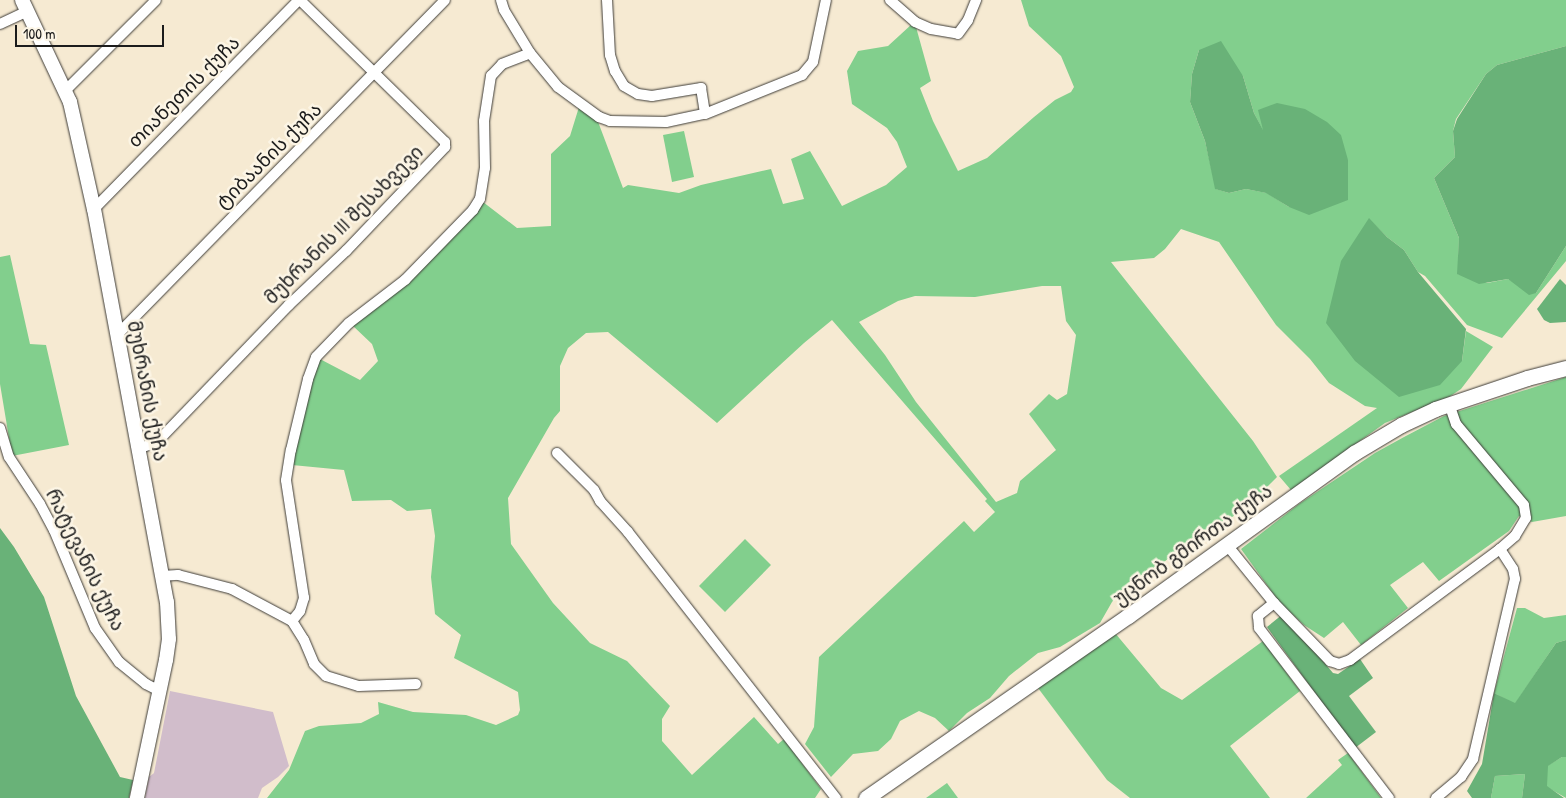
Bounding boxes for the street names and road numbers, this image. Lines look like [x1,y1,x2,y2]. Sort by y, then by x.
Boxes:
street label: თიანეთის ქუჩა [123,31,245,153]
street label: ტიბაანის ქუჩა [211,98,327,214]
street label: მუხრანის III შესახვევი [260,141,428,309]
street label: მუხრანის ქუჩა [122,319,172,463]
street label: უცნობ გმირთა ქუჩა [1109,480,1277,610]
street label: რატევანის ქუჩა [41,485,129,635]

